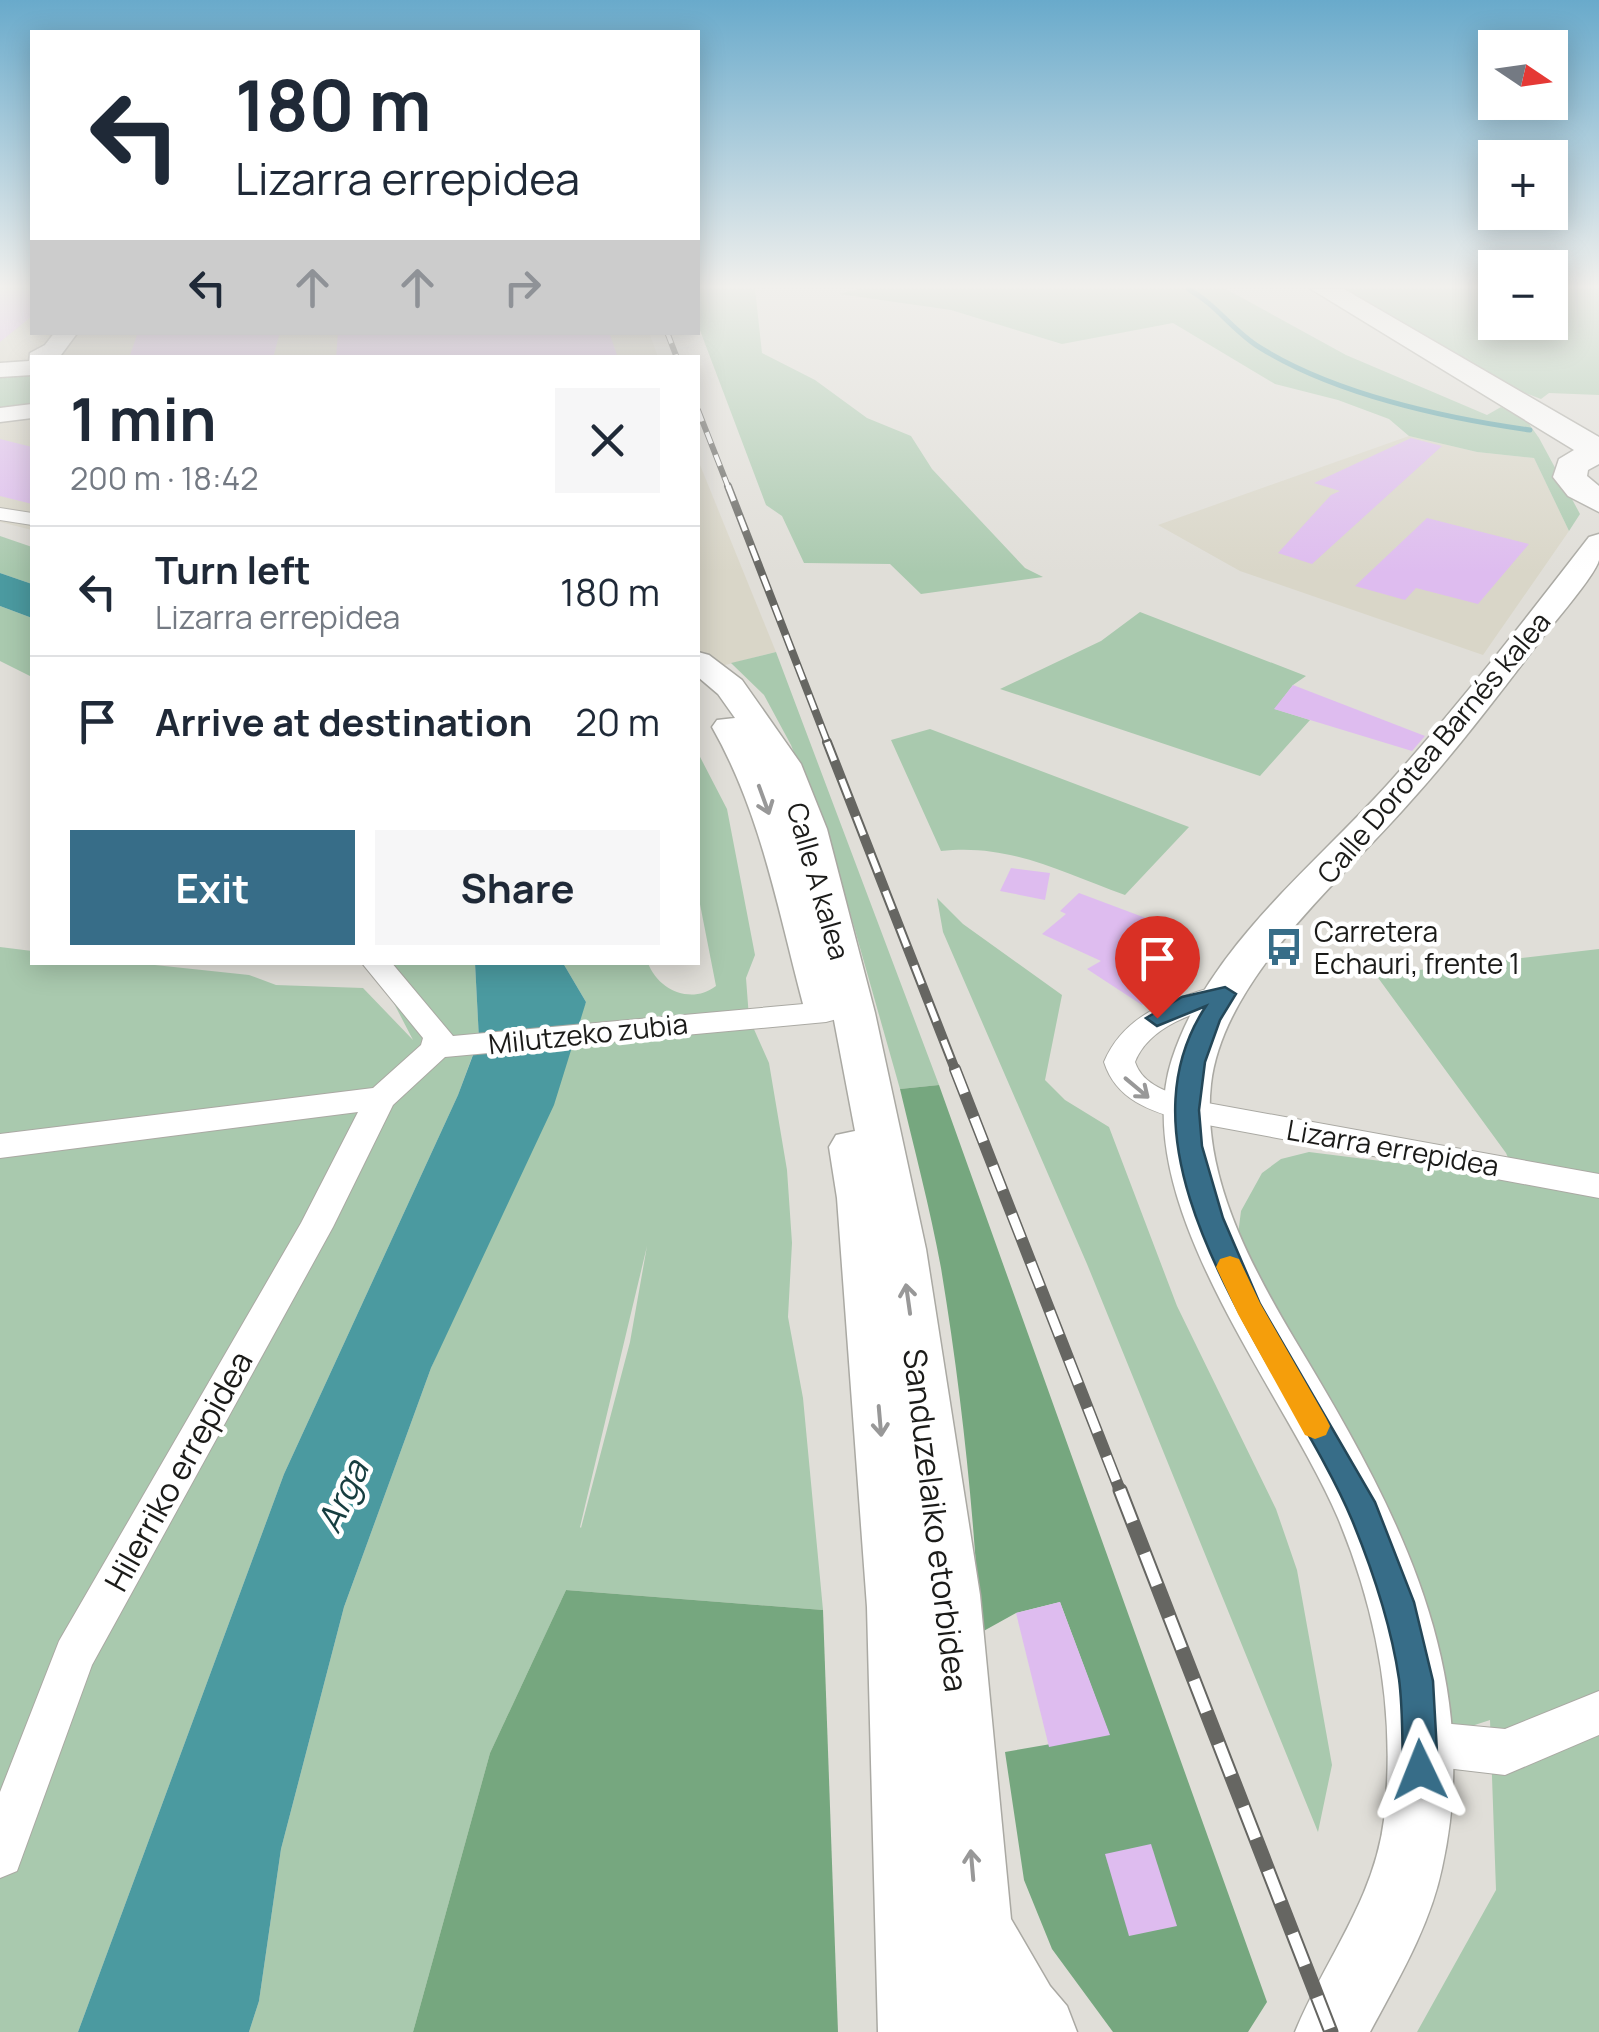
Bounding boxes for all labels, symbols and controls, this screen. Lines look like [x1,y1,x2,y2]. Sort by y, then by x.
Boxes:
north arrow [1478,30,1568,120]
map controls [1478,30,1568,340]
text: 180 m [235,56,432,152]
icon: left [70,70,200,200]
button: + [1478,140,1568,230]
text: Lizarra errepidea [235,147,580,209]
button: − [1478,250,1568,340]
icon: left [180,260,235,315]
icon: ahead [285,260,340,315]
icon: ahead [390,260,445,315]
icon: right [495,260,550,315]
text: 1 min [70,377,217,459]
button: close [555,388,660,493]
text: 200 m · 18:42 [70,456,259,500]
text: Turn left [155,543,311,595]
icon: left [70,564,125,619]
text: 180 m [560,565,660,617]
text: Lizarra errepidea [155,595,400,639]
street label: Calle Dorotea Barnés kalea [1308,603,1558,891]
icon: arrive [70,694,125,749]
text: Arrive at destination [155,695,532,747]
text: 20 m [575,695,660,747]
one-way arrow [756,784,774,815]
street label: Calle A kalea [778,798,860,964]
button: Exit [70,830,355,945]
button: Share [375,830,660,945]
place label: Carretera Echauri, frente 1 [1314,912,1520,982]
pin [1115,916,1200,1019]
bus stop icon: Carretera Echauri, frente 1 [1263,926,1305,968]
icon: arrive [1130,931,1185,986]
street label: Milutzeko zubia [486,1004,690,1062]
one-way arrow [1124,1076,1149,1099]
street label: Lizarra errepidea [1284,1110,1502,1184]
one-way arrow [899,1283,917,1316]
street label: Hilerriko errepidea [94,1343,262,1599]
street label: Sanduzelaiko etorbidea [893,1346,979,1694]
one-way arrow [871,1404,890,1436]
water label: Arga [305,1451,380,1540]
position arrow [1368,1718,1472,1822]
one-way arrow [963,1849,982,1882]

